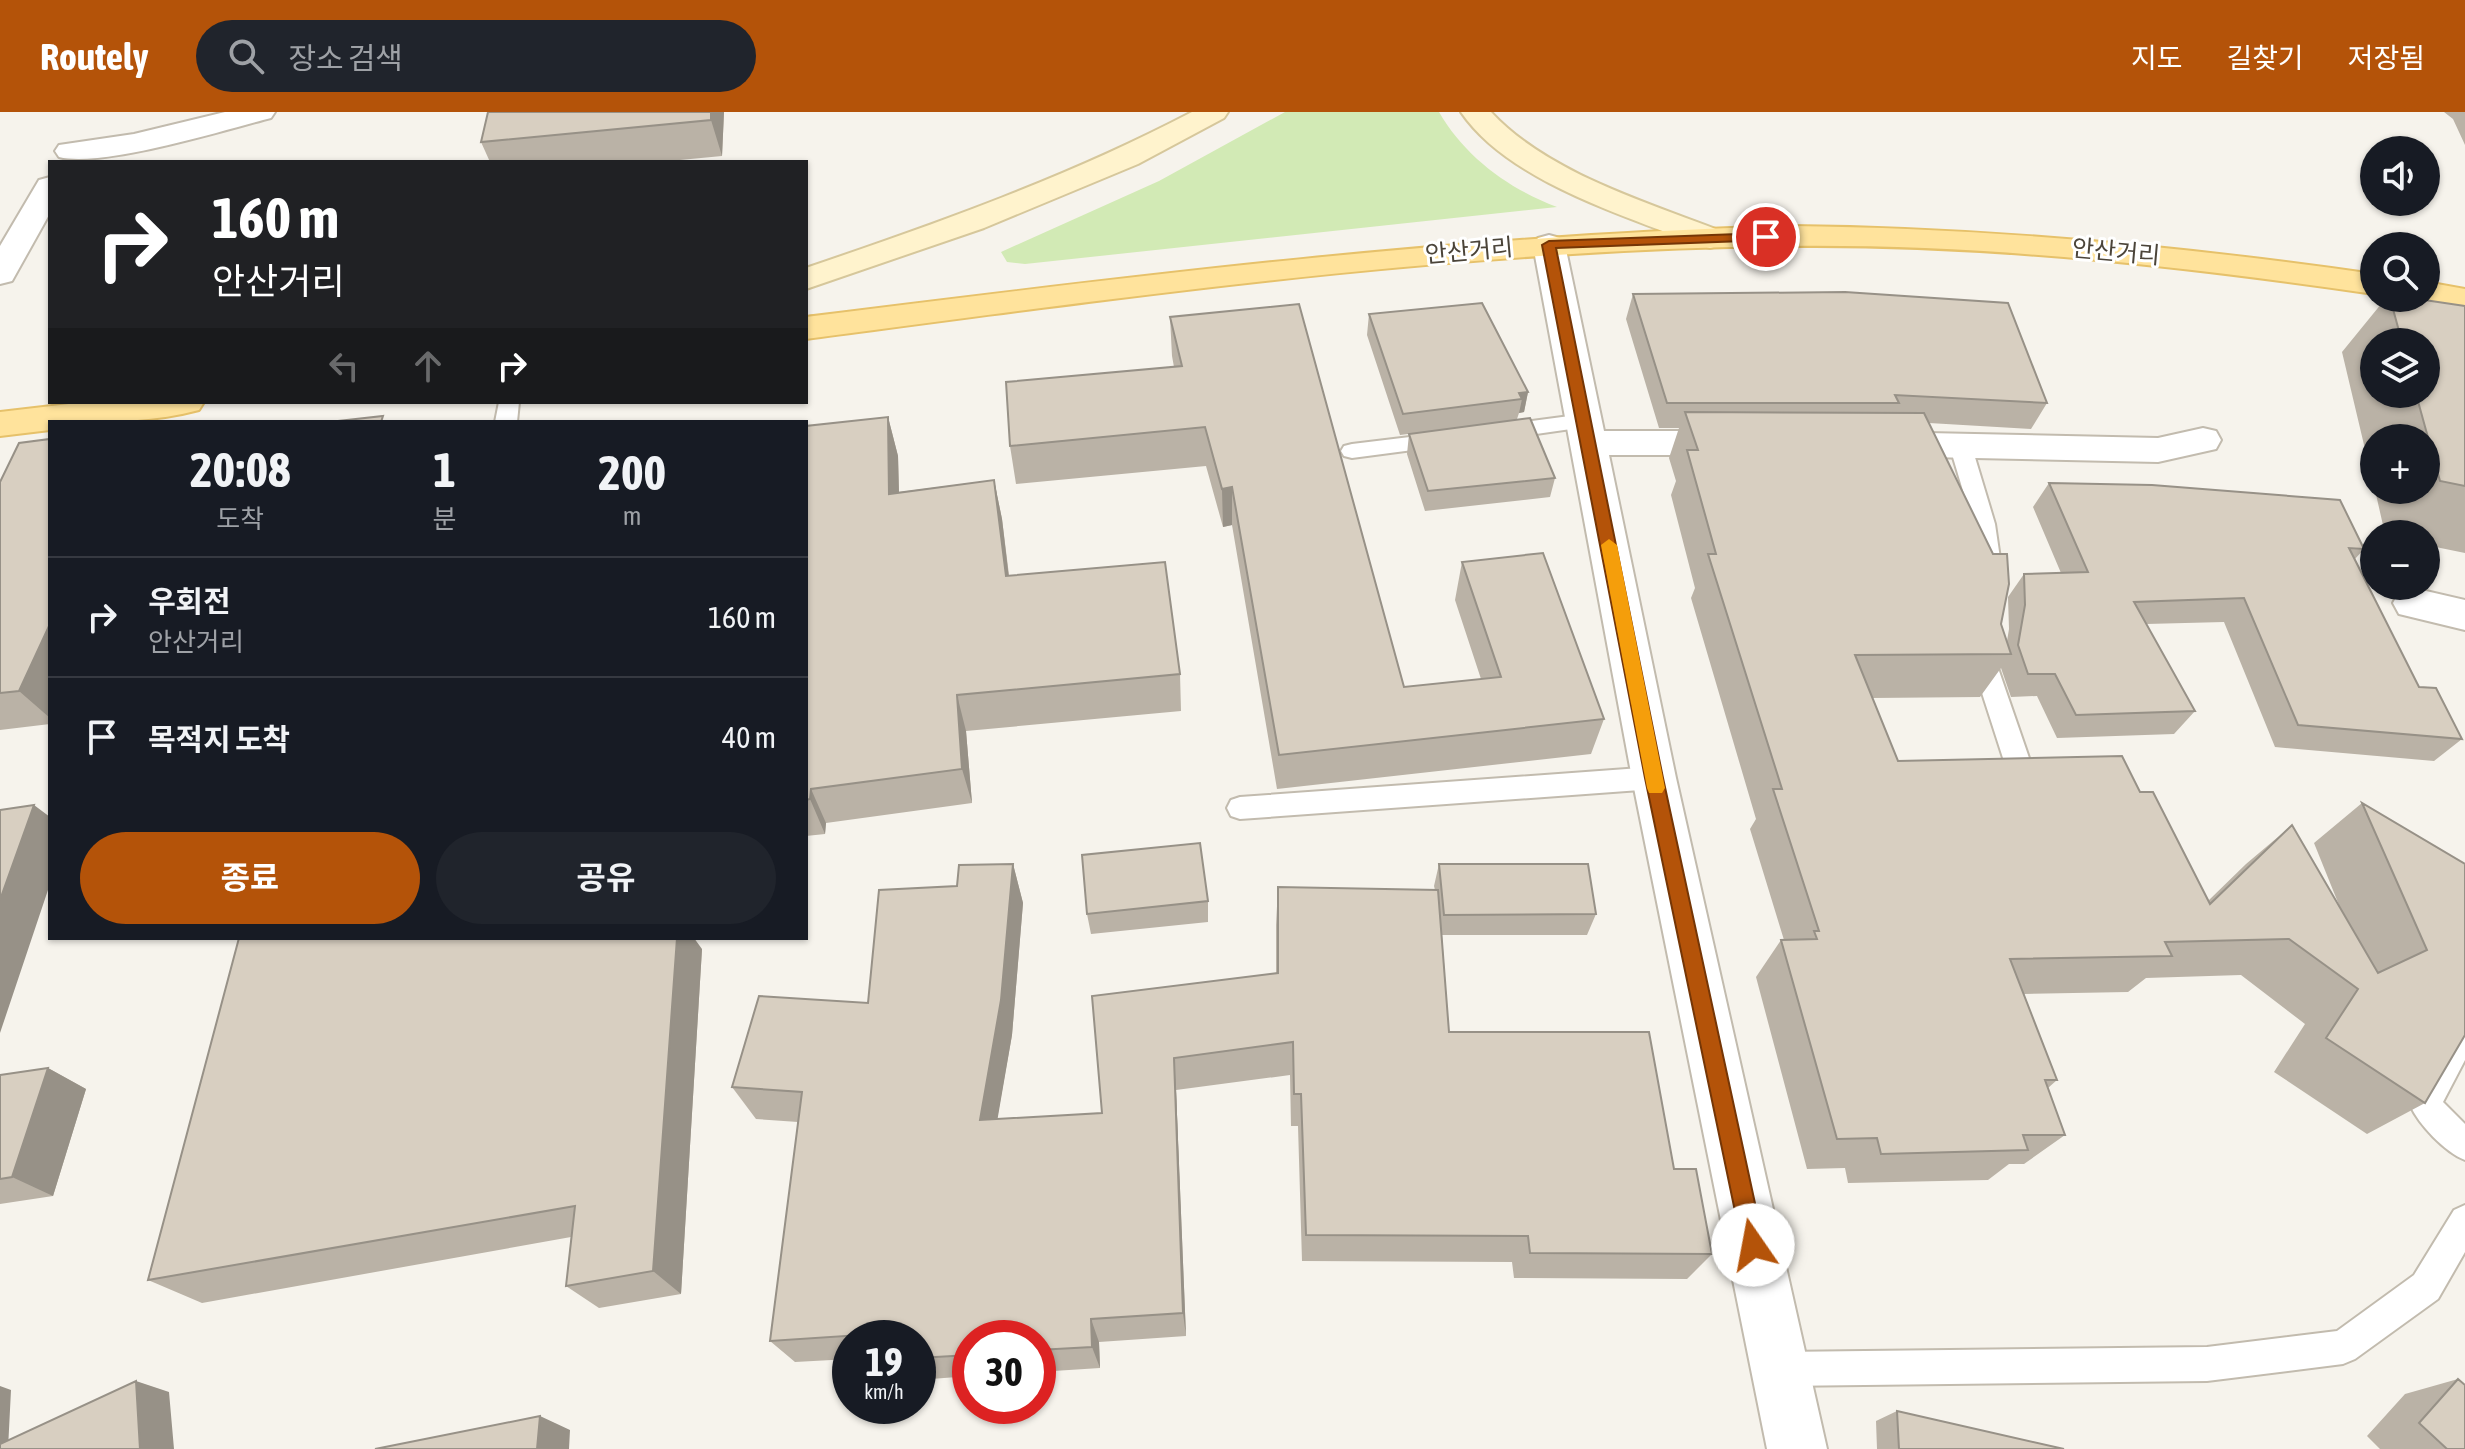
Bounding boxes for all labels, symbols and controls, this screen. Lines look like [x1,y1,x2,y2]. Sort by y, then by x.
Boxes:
search box [196,20,756,92]
icon: search [224,34,268,78]
text: Routely [40,35,148,78]
text: 장소 검색 [288,41,403,75]
text: 지도 [2131,42,2182,74]
text: 길찾기 [2226,42,2304,74]
text: 저장됨 [2348,42,2425,74]
map controls [2360,136,2440,600]
button: sound [2360,136,2440,216]
text: 160 m [212,186,339,250]
icon: right [80,192,184,296]
pin [1732,203,1800,271]
icon: arrive [1744,215,1788,259]
button: search [2360,232,2440,312]
street label: 안산거리 [1424,233,1514,268]
street label: 안산거리 [2071,234,2161,269]
text: 안산거리 [212,260,344,302]
button: layers [2360,328,2440,408]
icon: left [322,344,366,388]
icon: ahead [406,344,450,388]
icon: right [490,344,534,388]
button: + [2360,424,2440,504]
text: 20:08 [190,442,291,497]
text: 1 [433,442,456,497]
text: 200 [598,445,666,500]
text: m [623,501,642,531]
text: 도착 [216,504,264,534]
text: 분 [433,504,456,534]
button: − [2360,520,2440,600]
text: 우회전 [148,584,231,618]
icon: right [80,595,124,639]
text: 160 m [708,600,776,634]
text: 안산거리 [148,627,244,657]
icon: arrive [80,715,124,759]
text: 40 m [722,720,776,754]
text: 목적지 도착 [148,722,290,756]
button: 종료 [80,832,420,924]
button: 공유 [436,832,776,924]
position arrow [1711,1203,1795,1287]
speed limit sign: 30 [952,1320,1056,1424]
text: 19 [865,1339,903,1384]
text: km/h [864,1380,904,1403]

